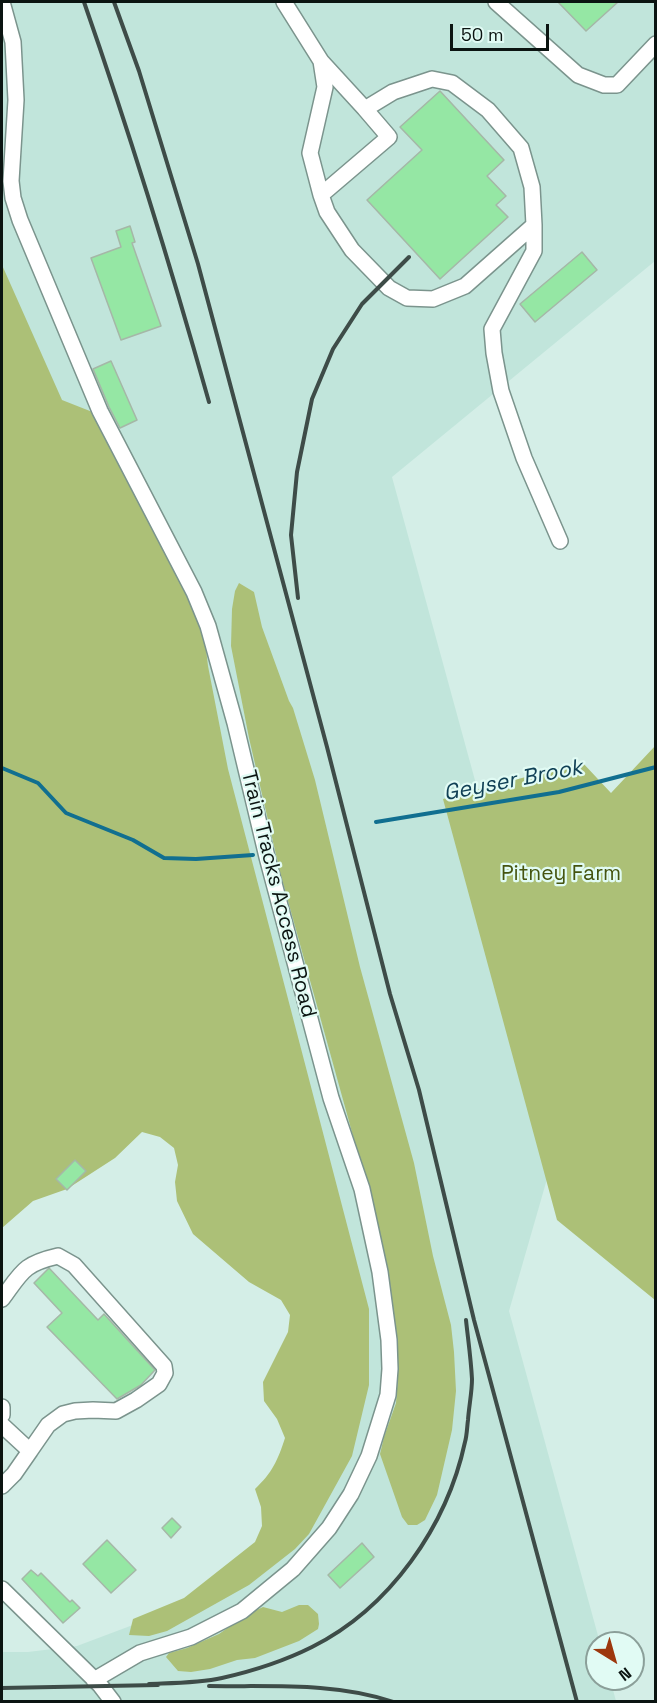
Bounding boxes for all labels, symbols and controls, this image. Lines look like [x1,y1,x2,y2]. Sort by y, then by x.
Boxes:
scale bar [453,12,552,50]
text: 50 m [461,23,503,46]
water label: Geyser Brook [441,755,585,807]
street label: Train Tracks Access Road [235,768,321,1020]
park label: Pitney Farm [501,861,621,887]
north arrow [585,1631,645,1691]
text: N [614,1663,636,1686]

